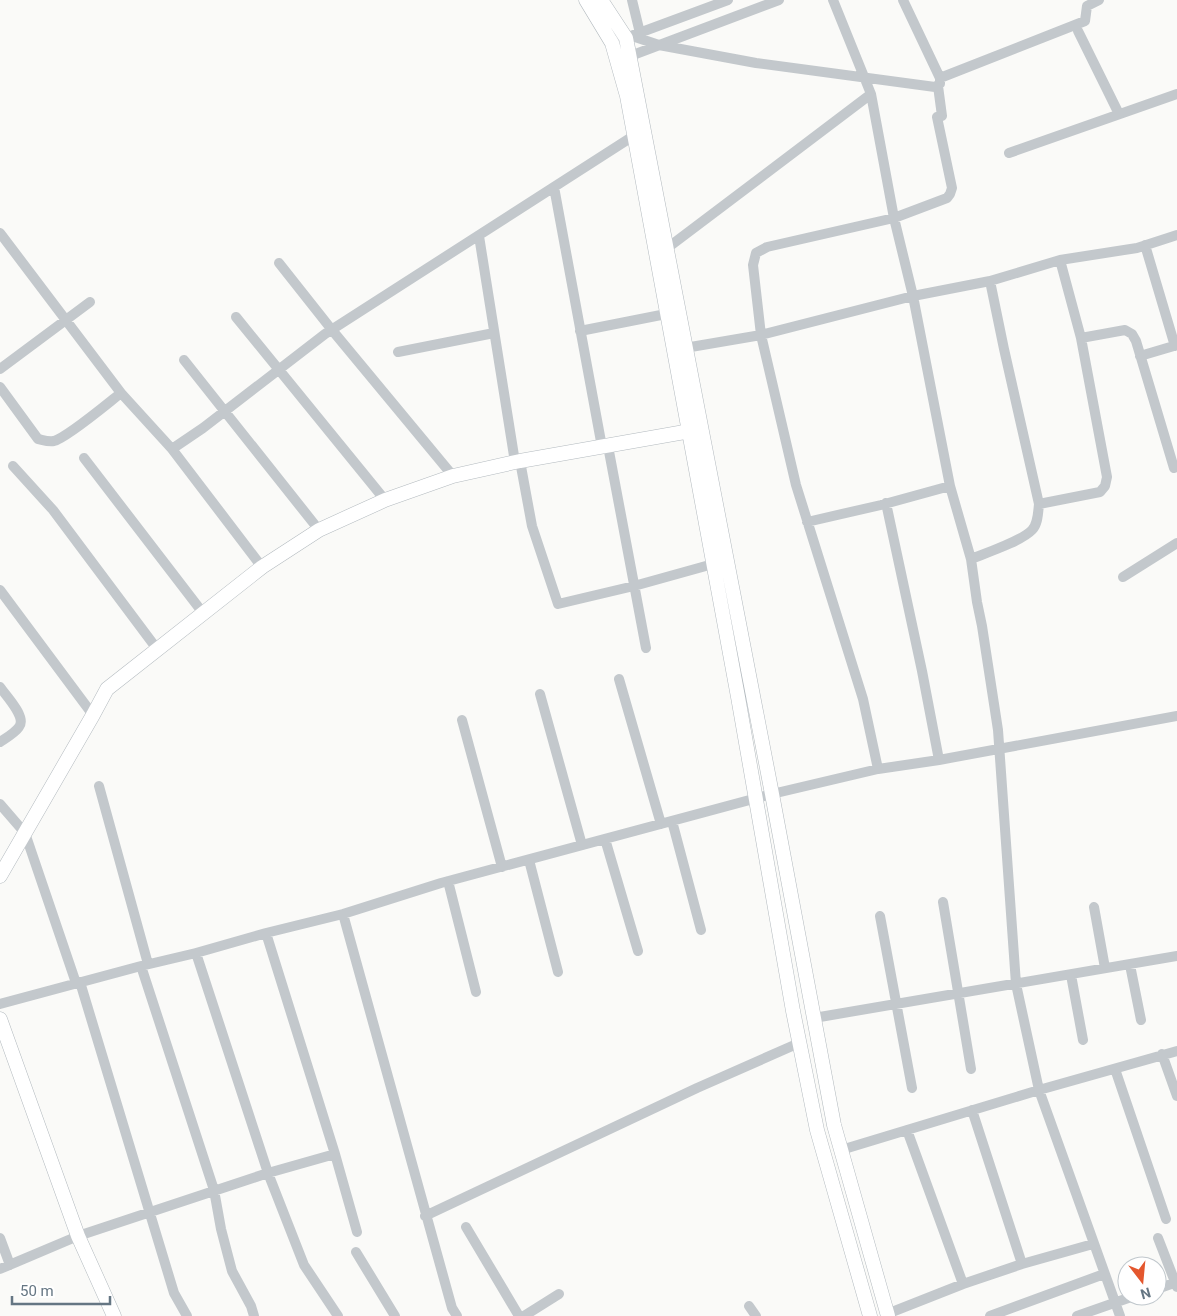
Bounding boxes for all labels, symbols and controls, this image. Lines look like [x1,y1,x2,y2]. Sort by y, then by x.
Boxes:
north arrow [1117,1256,1167,1306]
scale bar [12,1274,110,1306]
text: 50 m [20,1282,54,1300]
text: N [1139,1284,1153,1303]

